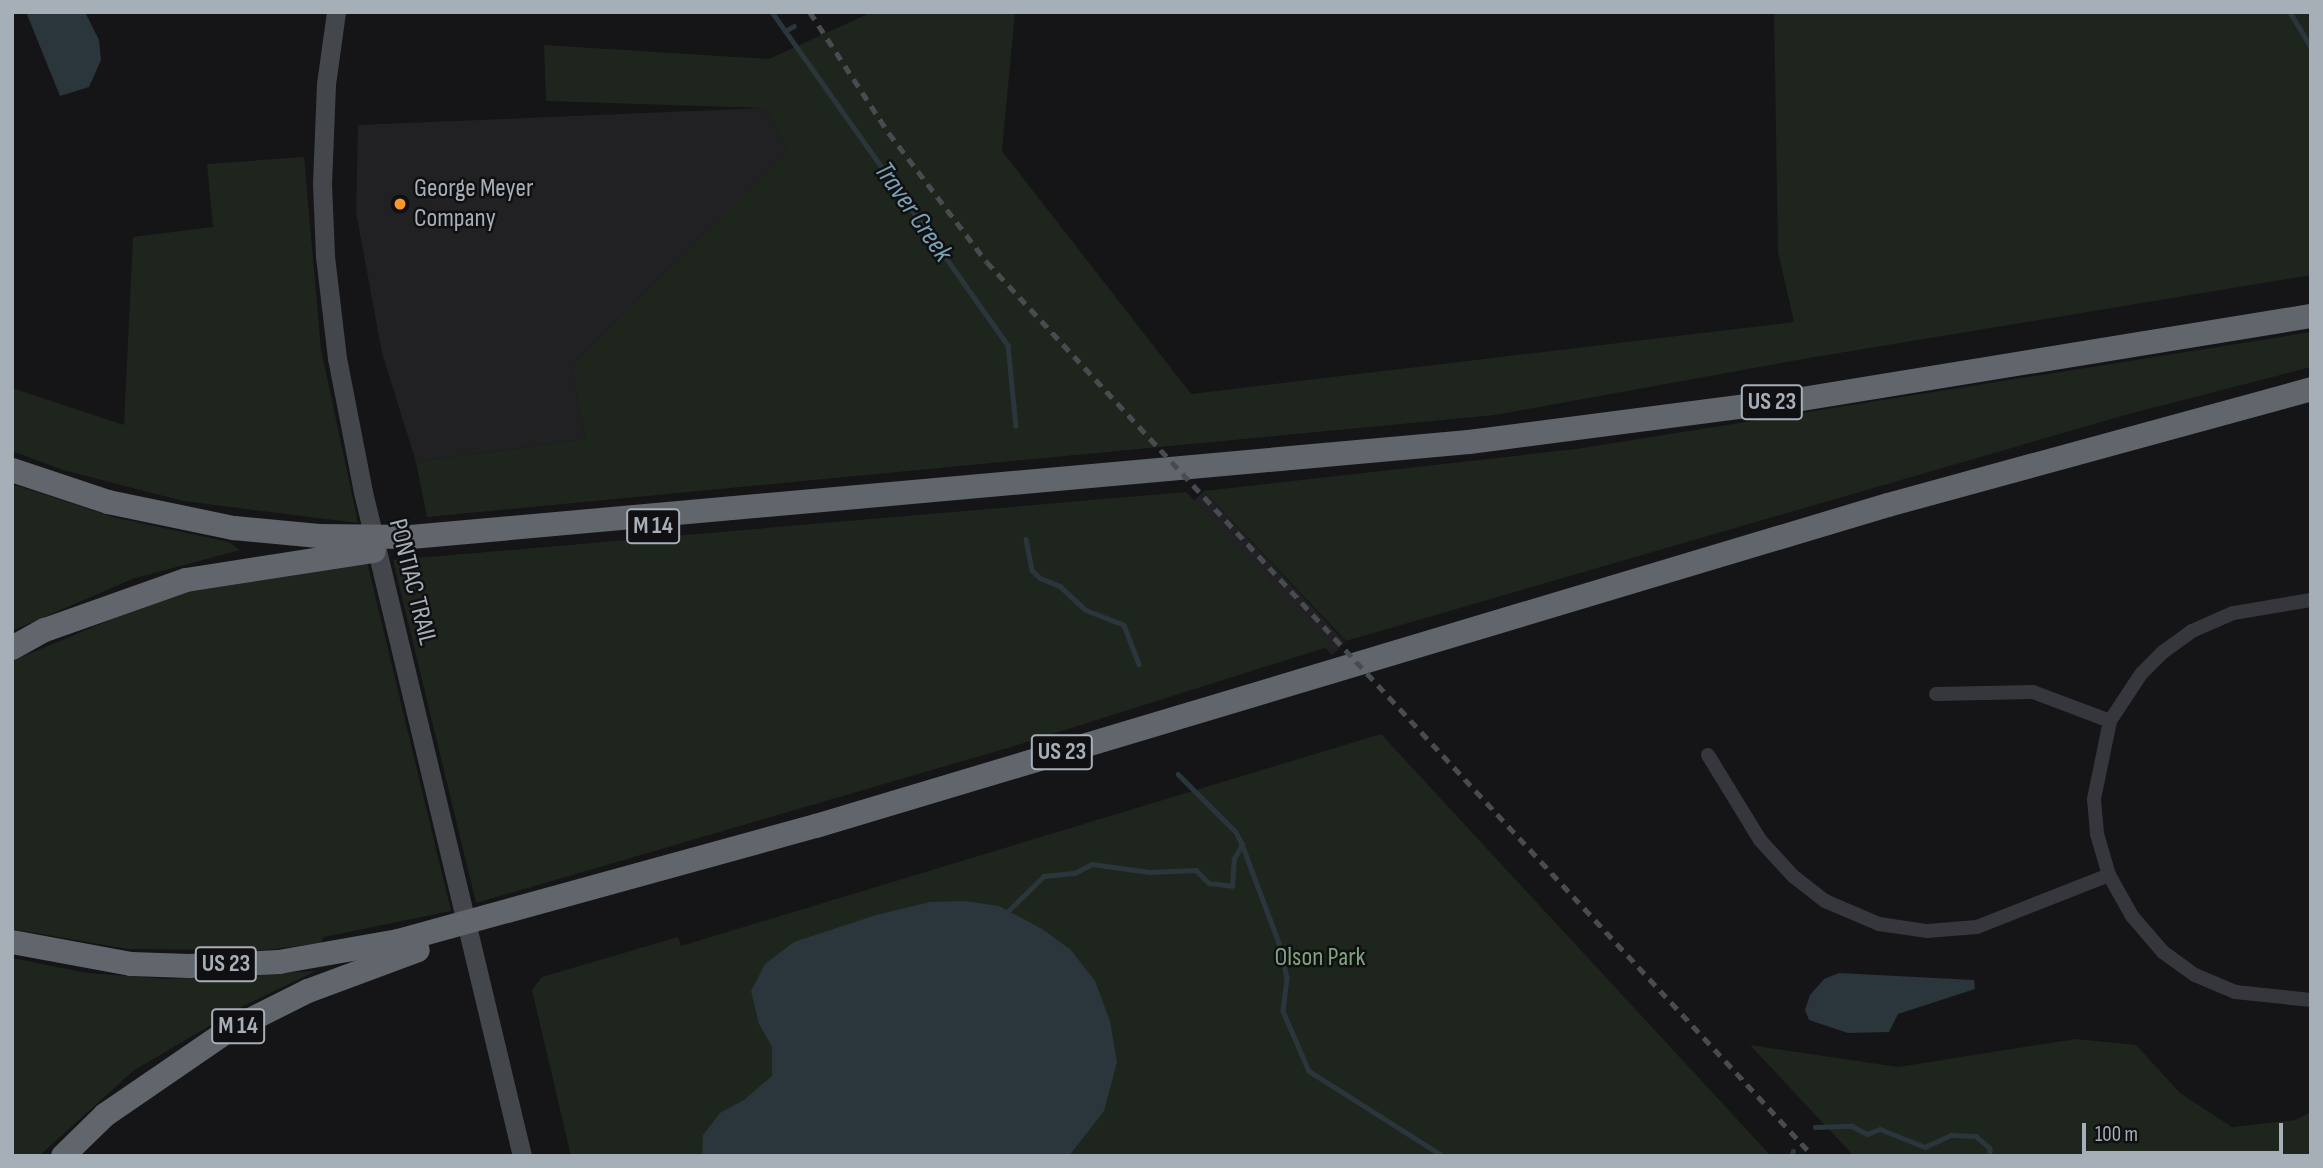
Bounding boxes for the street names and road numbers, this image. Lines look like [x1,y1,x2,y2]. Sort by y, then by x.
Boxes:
road number: US 23 [1740,382,1803,422]
road number: M 14 [625,505,681,546]
street label: PONTIAC TRAIL [381,516,443,648]
road number: US 23 [1030,732,1094,772]
road number: US 23 [194,944,258,984]
road number: M 14 [210,1006,266,1046]

